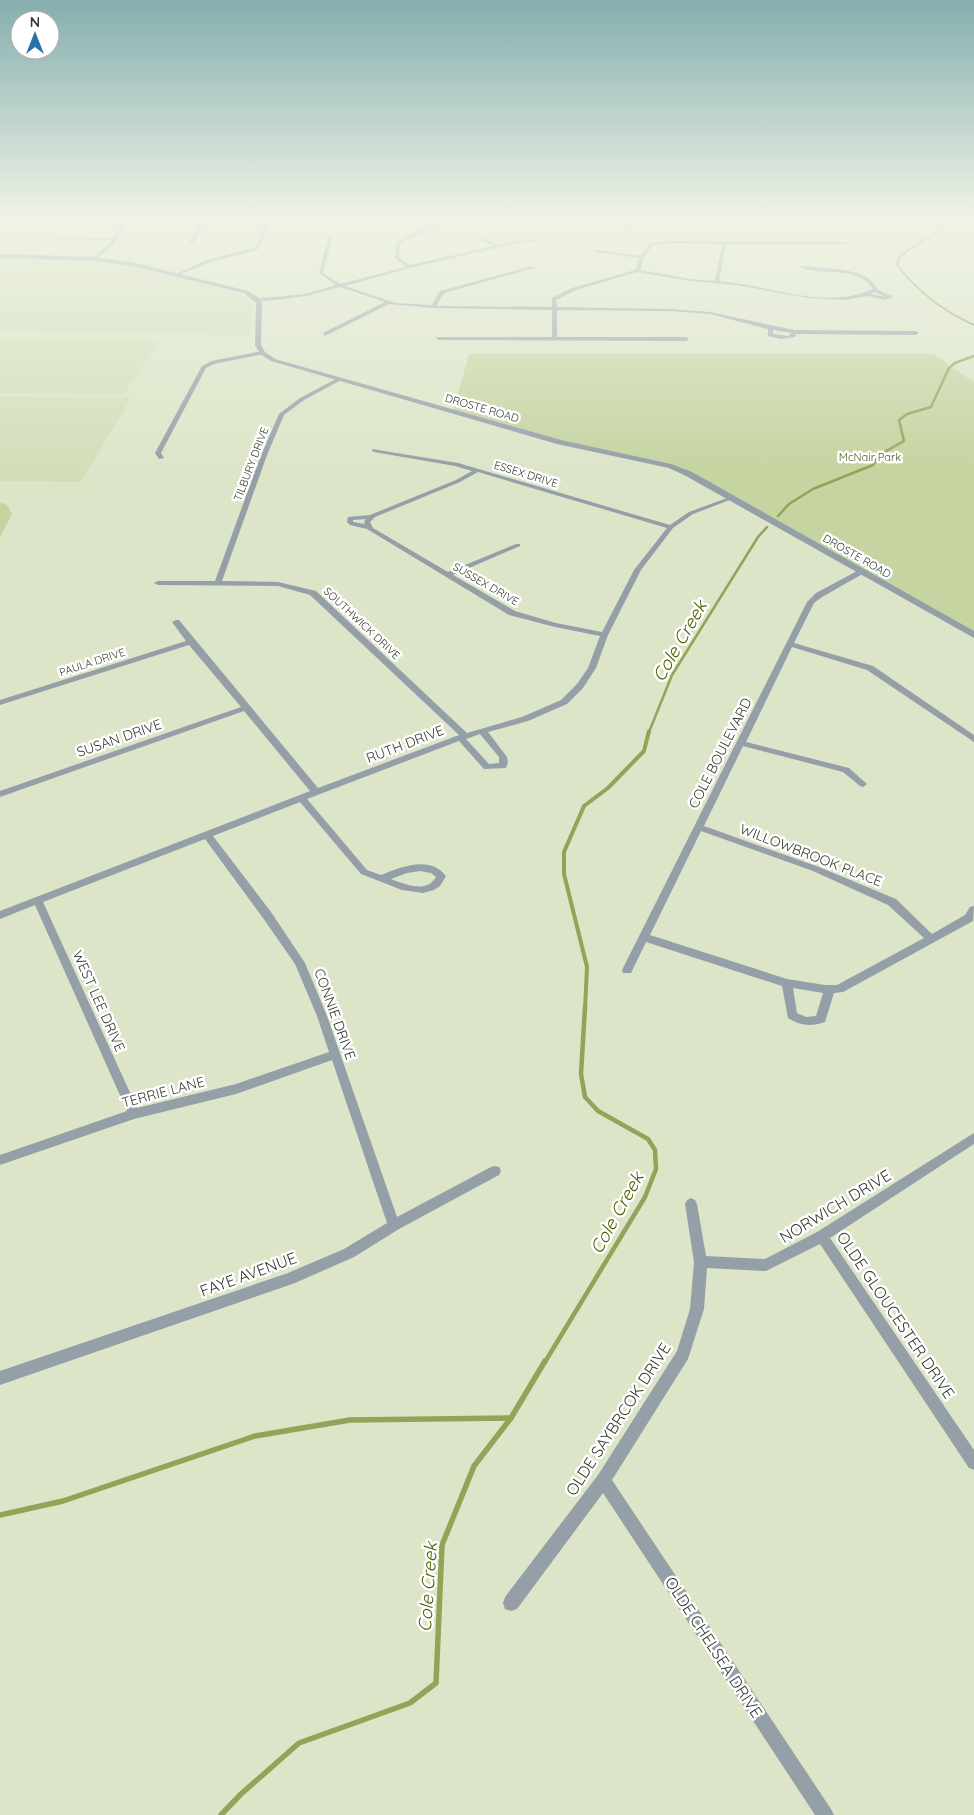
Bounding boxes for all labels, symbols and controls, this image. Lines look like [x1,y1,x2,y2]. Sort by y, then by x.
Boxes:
north arrow [10,10,60,60]
text: N [30,13,40,31]
street label: DROSTE ROAD [443,391,521,425]
street label: TILBURY DRIVE [230,425,272,503]
park label: McNair Park [839,450,901,464]
street label: ESSEX DRIVE [492,458,560,490]
street label: DROSTE ROAD [820,531,894,581]
street label: SUSSEX DRIVE [451,559,521,609]
street label: SOUTHWICK DRIVE [321,584,403,662]
water label: Cole Creek [647,595,713,685]
street label: PAULA DRIVE [57,645,127,679]
street label: COLE BOULEVARD [684,695,756,811]
street label: SUSAN DRIVE [74,715,164,761]
street label: RUTH DRIVE [364,721,446,767]
street label: WILLOWBROOK PLACE [737,820,885,890]
street label: WEST LEE DRIVE [69,948,129,1054]
street label: CONNIE DRIVE [310,966,360,1062]
street label: TERRIE LANE [120,1072,206,1112]
street label: NORWICH DRIVE [776,1165,894,1247]
water label: Cole Creek [585,1167,649,1258]
street label: OLDE GLOUCESTER DRIVE [833,1228,959,1402]
street label: FAYE AVENUE [197,1247,299,1301]
street label: OLDE SAYBRCOK DRIVE [561,1339,675,1499]
water label: Cole Creek [413,1540,442,1633]
street label: OLDE CHELSEA DRIVE [661,1573,767,1721]

